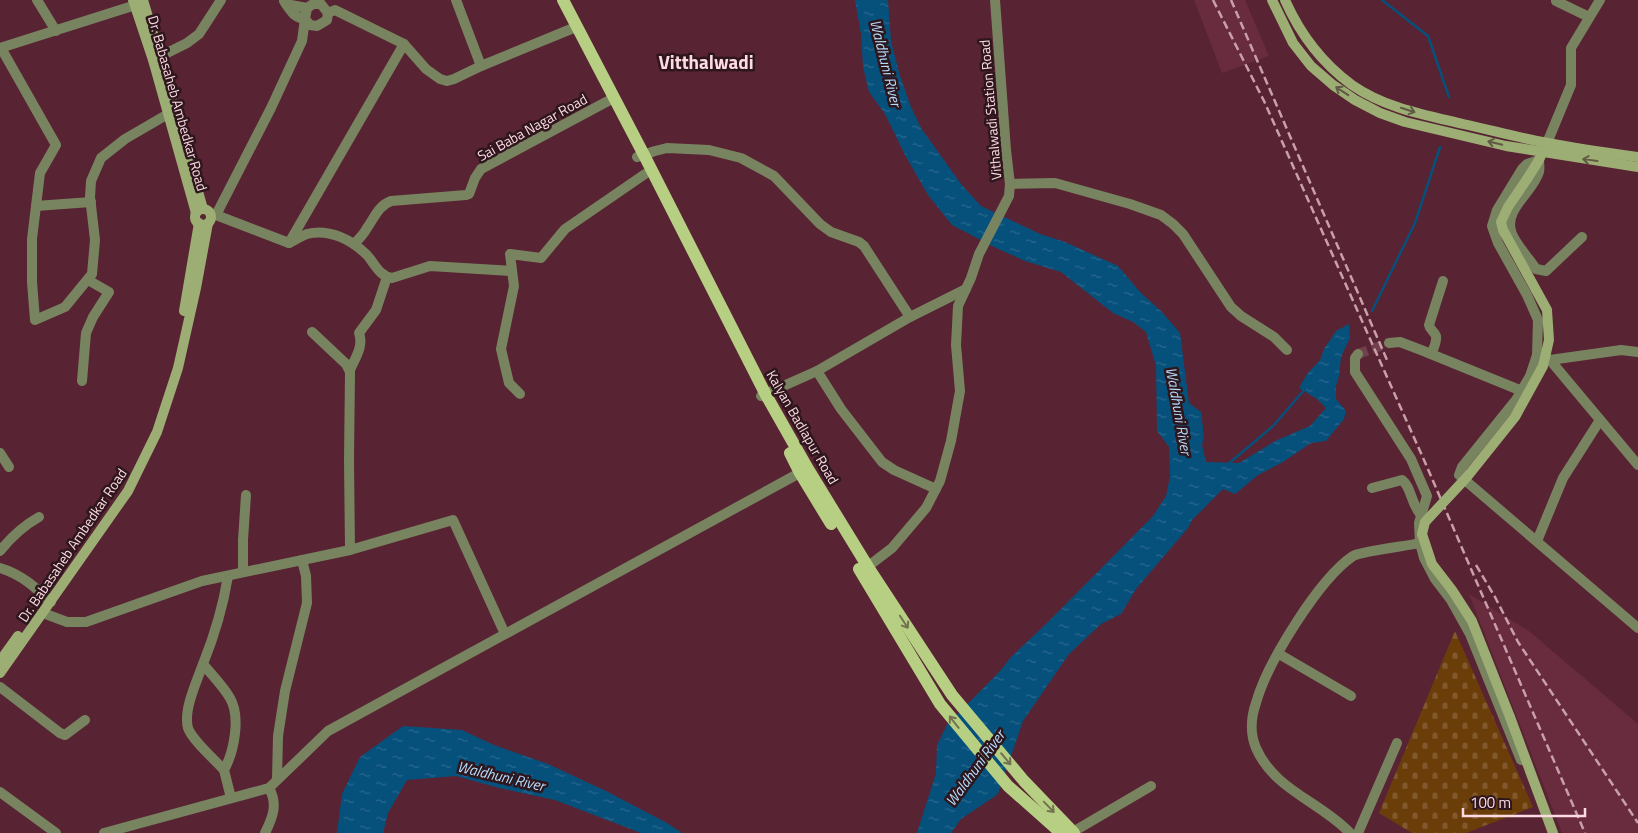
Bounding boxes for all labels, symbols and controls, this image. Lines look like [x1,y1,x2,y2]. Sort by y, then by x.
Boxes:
street label: Dr. Babasaheb Ambedkar Road [143,13,213,193]
water label: Waldhuni River [864,17,908,111]
street label: Vithalwadi Station Road [973,39,1007,181]
district label: Vitthalwadi [658,47,754,76]
one-way arrow [1335,86,1349,96]
street label: Sai Baba Nagar Road [473,88,591,166]
one-way arrow [1399,106,1415,116]
one-way arrow [1487,138,1503,147]
one-way arrow [1583,154,1599,164]
water label: Waldhuni River [1160,365,1198,459]
street label: Kalyan Badlapur Road [762,366,844,488]
street label: Dr. Babasaheb Ambedkar Road [13,464,131,626]
one-way arrow [899,615,909,629]
one-way arrow [949,716,960,729]
water label: Waldhuni River [940,723,1012,811]
one-way arrow [1000,752,1011,765]
water label: Waldhuni River [455,755,549,798]
scale bar [1463,786,1586,818]
text: 100 m [1470,791,1511,814]
one-way arrow [1043,801,1055,813]

